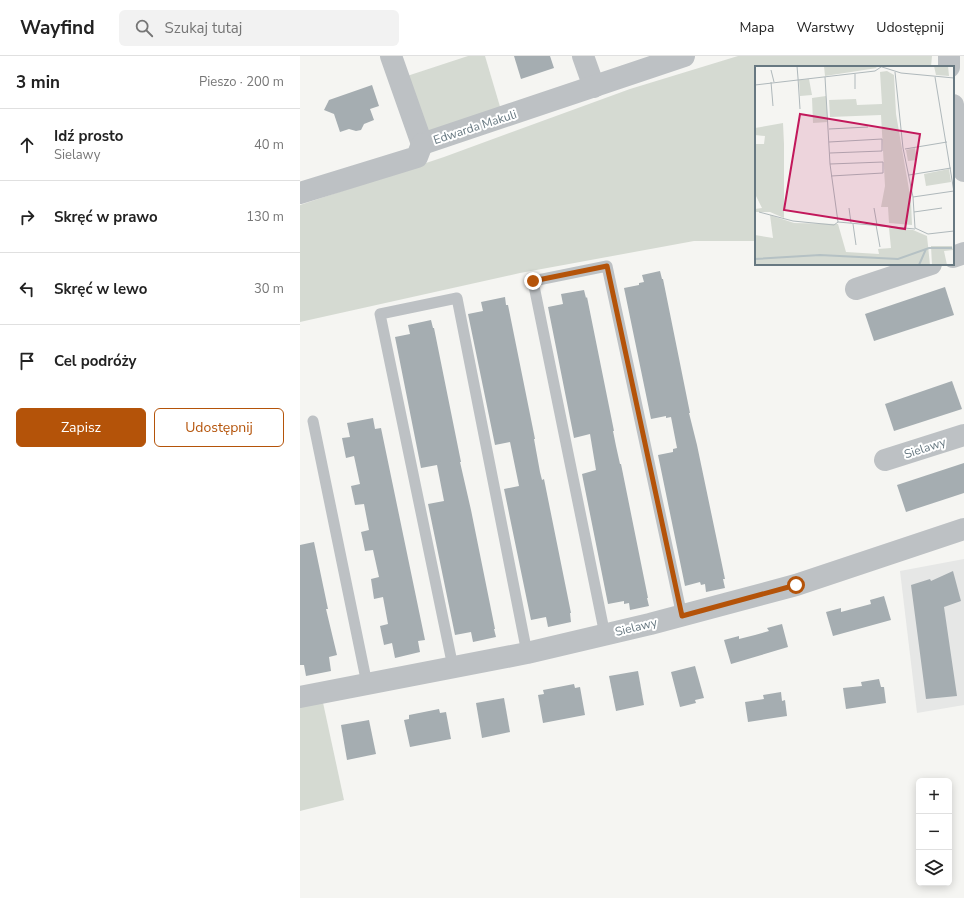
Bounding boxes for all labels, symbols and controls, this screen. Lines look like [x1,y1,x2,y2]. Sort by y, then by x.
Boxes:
search box [119,10,399,46]
text: Wayfind [20,15,95,41]
icon: search [133,17,155,39]
text: Szukaj tutaj [165,18,242,38]
text: Mapa [739,18,774,37]
text: Warstwy [796,18,854,37]
text: Udostępnij [876,18,944,37]
inset map [755,66,954,265]
text: 3 min [16,71,60,94]
text: Pieszo · 200 m [199,73,284,91]
street label: Edwarda Makuli [431,106,519,148]
text: Idź prosto [54,126,123,146]
icon: ahead [16,134,38,156]
text: 40 m [254,136,284,154]
text: Sielawy [54,146,100,164]
icon: right [16,206,38,228]
text: Skręć w prawo [54,207,158,227]
text: 130 m [246,208,284,226]
route end [524,272,542,290]
icon: left [16,278,38,300]
text: Skręć w lewo [54,279,147,299]
text: 30 m [254,280,284,298]
icon: arrive [16,350,38,372]
text: Cel podróży [54,351,136,371]
button: Zapisz [16,408,146,447]
button: Udostępnij [154,408,284,447]
street label: Sielawy [902,434,949,462]
route start [787,576,805,594]
street label: Sielawy [613,614,660,640]
map controls [916,778,952,886]
button: + [916,778,952,814]
button: − [916,814,952,850]
button: layers [916,850,952,886]

